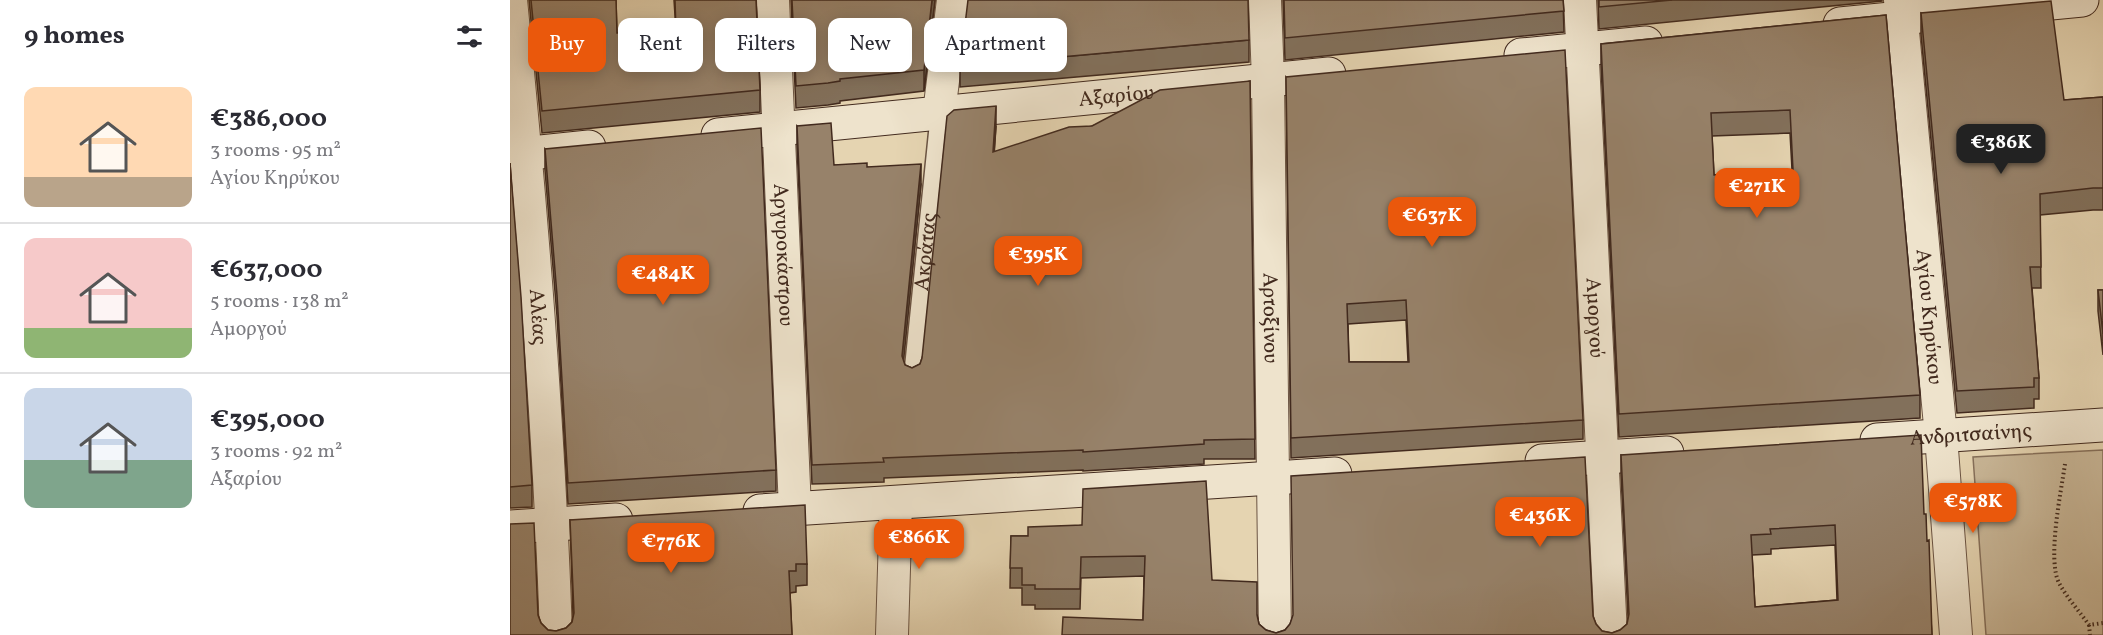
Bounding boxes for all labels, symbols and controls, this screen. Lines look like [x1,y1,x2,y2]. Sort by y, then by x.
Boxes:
text: 9 homes [24,18,125,54]
chip: Buy [528,18,606,72]
chip: Rent [618,18,703,72]
chip: Filters [715,18,816,72]
chip: New [828,18,912,72]
chip: Apartment [924,18,1067,72]
icon: filters [453,20,486,53]
street label: Αξαρίου [1077,79,1155,115]
text: €386,000 [210,101,327,137]
icon: home [72,111,144,183]
pin: €386K [1959,124,2043,175]
text: €386K [1970,129,2032,157]
text: 3 rooms · 95 m² [210,137,341,165]
text: Αγίου Κηρύκου [210,165,339,193]
pin: €271K [1715,168,1799,219]
text: €271K [1729,173,1785,201]
street label: Αργυροκάστρου [765,183,800,327]
pin: €637K [1390,197,1474,248]
text: €637K [1402,202,1462,230]
street label: Ακράτας [908,211,945,292]
pin: €395K [996,236,1080,287]
text: €395K [1008,241,1068,269]
street label: Αγίου Κηρύκου [1907,248,1949,386]
text: €637,000 [210,252,322,288]
pin: €484K [621,255,705,306]
text: €484K [631,260,695,288]
icon: home [72,262,144,334]
street label: Αρτοξίνου [1254,272,1285,363]
street label: Αμοργού [1578,277,1610,359]
text: 5 rooms · 138 m² [210,288,349,316]
street label: Αλέας [521,288,554,346]
text: Αμοργού [210,316,287,344]
text: €395,000 [210,402,325,438]
icon: home [72,412,144,484]
street label: Ανδριτσαίνης [1909,417,2033,454]
text: 3 rooms · 92 m² [210,438,342,466]
text: Αξαρίου [210,466,282,494]
pin: €578K [1931,483,2015,534]
text: €578K [1943,488,2003,516]
pin: €436K [1498,497,1582,548]
text: €436K [1509,502,1571,530]
pin: €866K [877,519,961,570]
pin: €776K [629,523,713,574]
text: €866K [888,524,950,552]
text: €776K [641,528,701,556]

